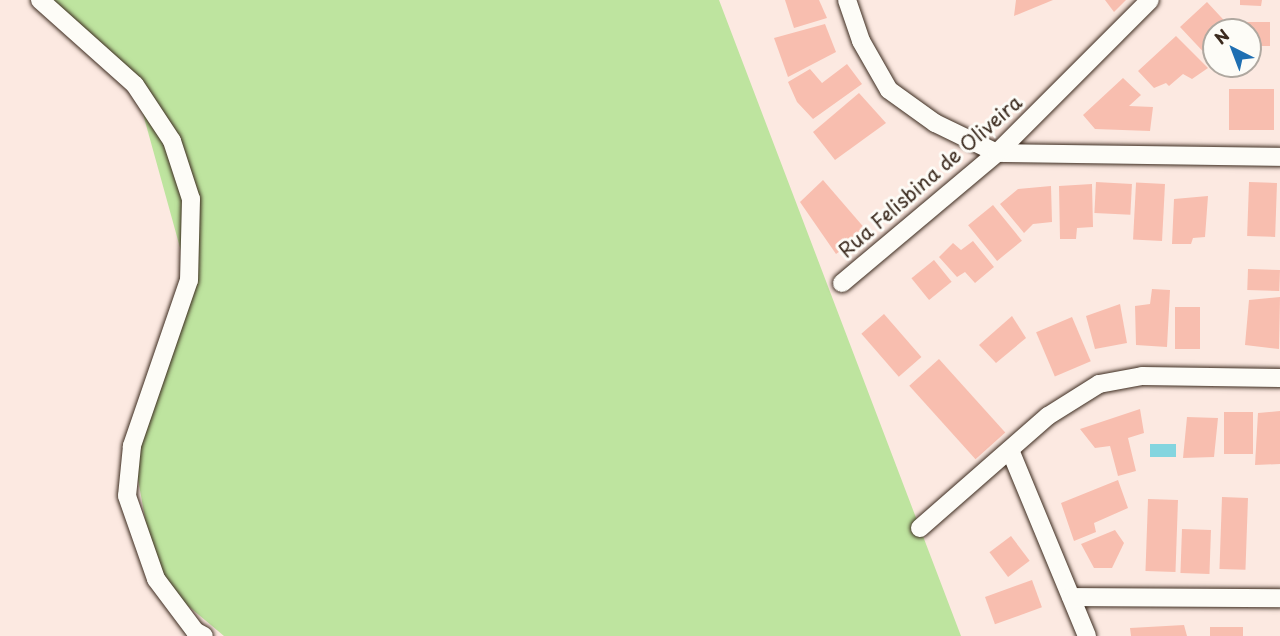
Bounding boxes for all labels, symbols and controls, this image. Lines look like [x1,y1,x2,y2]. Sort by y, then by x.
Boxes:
north arrow [1202,18,1262,78]
text: N [1209,23,1234,49]
street label: Rua Felisbina de Oliveira [832,89,1028,263]

